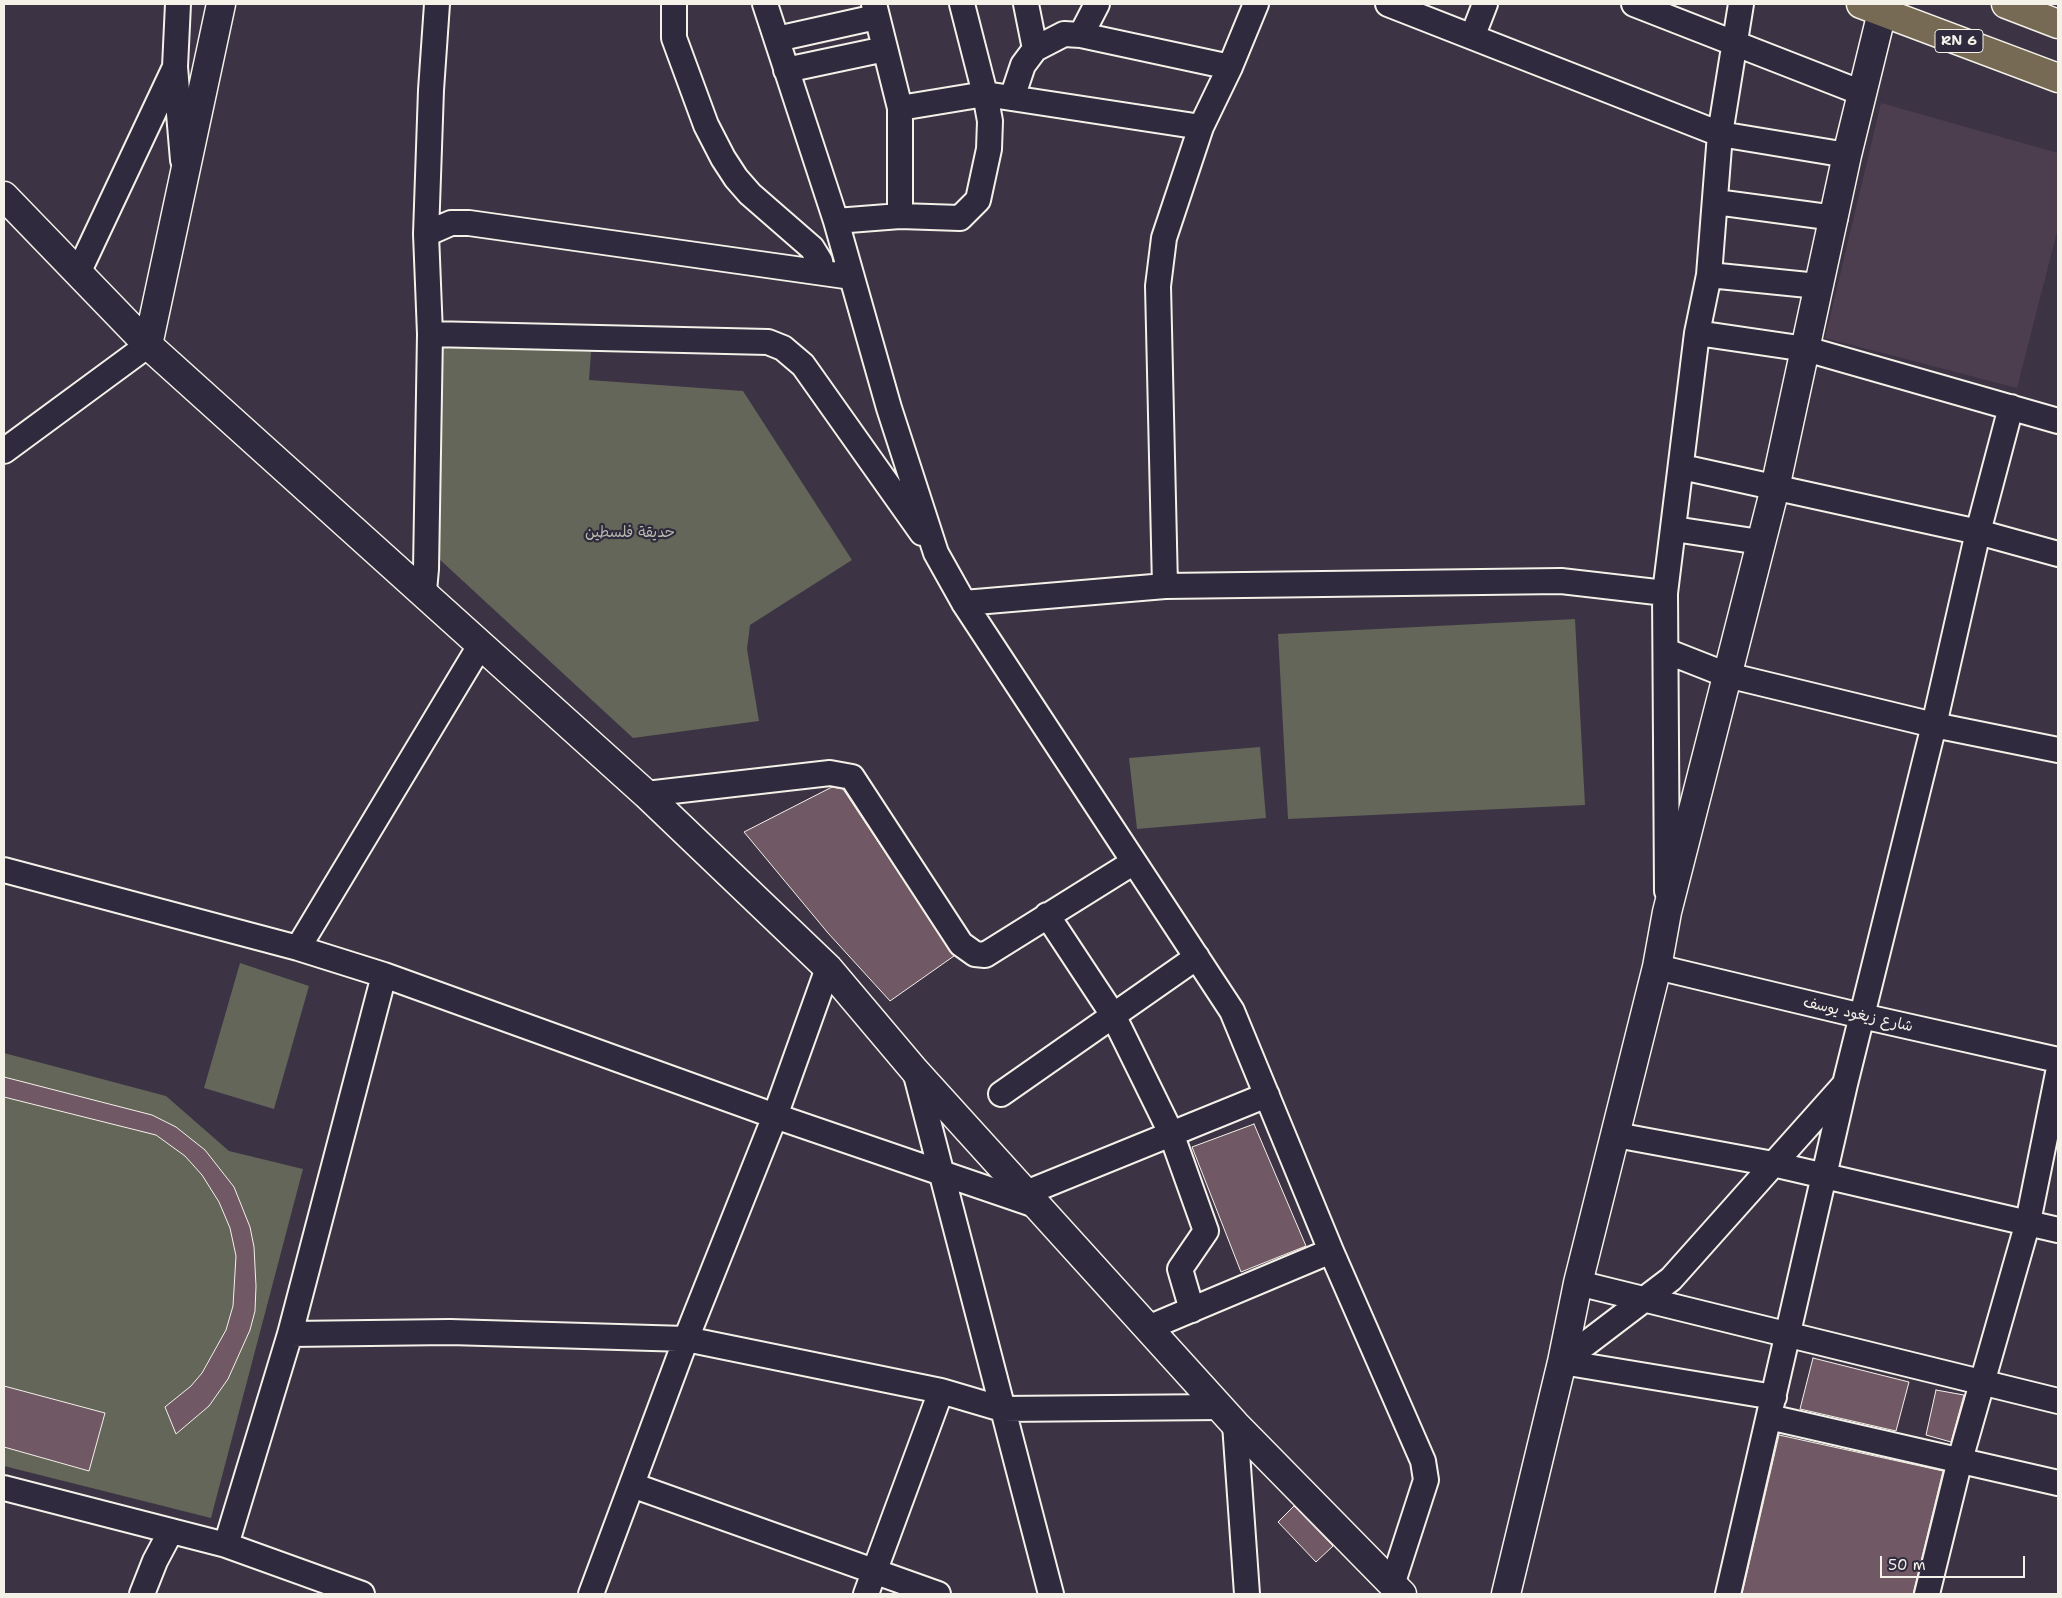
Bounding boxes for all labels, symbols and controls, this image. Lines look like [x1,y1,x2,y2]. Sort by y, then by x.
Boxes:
road number: RN 6 [1935,29,1983,52]
park label: حديقة فلسطين [585,524,675,542]
street label: شارع زيغود يوسف [1801,994,1915,1036]
scale bar [1882,1546,2027,1578]
text: 50 m [1888,1555,1926,1575]

